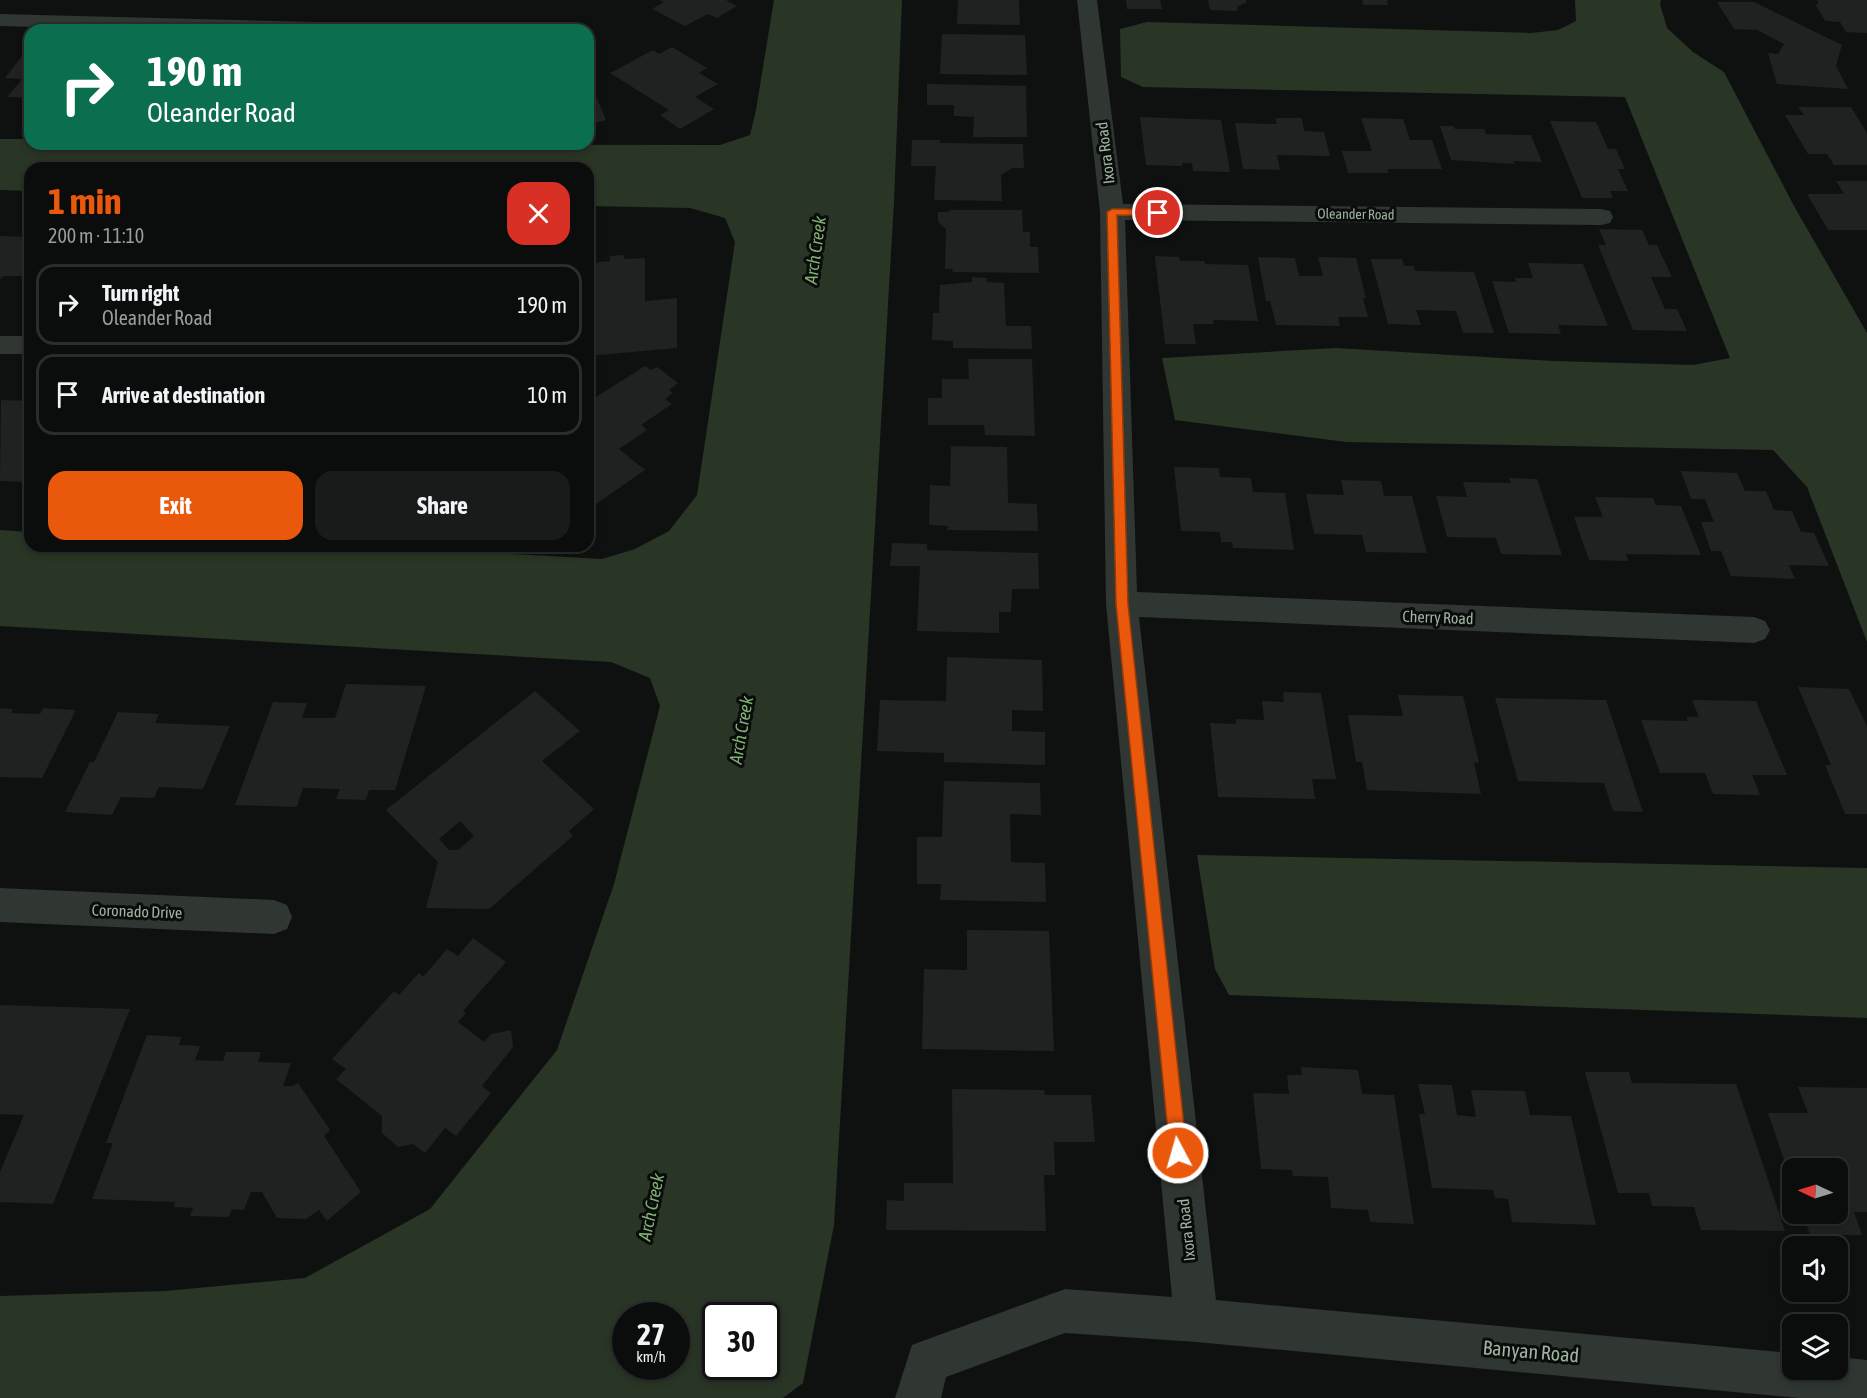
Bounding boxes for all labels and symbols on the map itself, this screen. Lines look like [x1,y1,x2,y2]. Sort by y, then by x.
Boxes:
street label: Ixora Road [1092,121,1118,185]
pin [1132,187,1183,238]
street label: Oleander Road [1317,205,1395,223]
water label: Arch Creek [800,214,830,286]
street label: Cherry Road [1402,607,1474,628]
water label: Arch Creek [725,694,757,766]
street label: Coronado Drive [91,900,183,922]
position arrow [1146,1121,1210,1185]
north arrow [1782,1158,1848,1224]
water label: Arch Creek [633,1170,669,1244]
street label: Ixora Road [1174,1198,1198,1262]
speed limit sign: 30 [702,1302,780,1380]
street label: Banyan Road [1482,1335,1580,1367]

